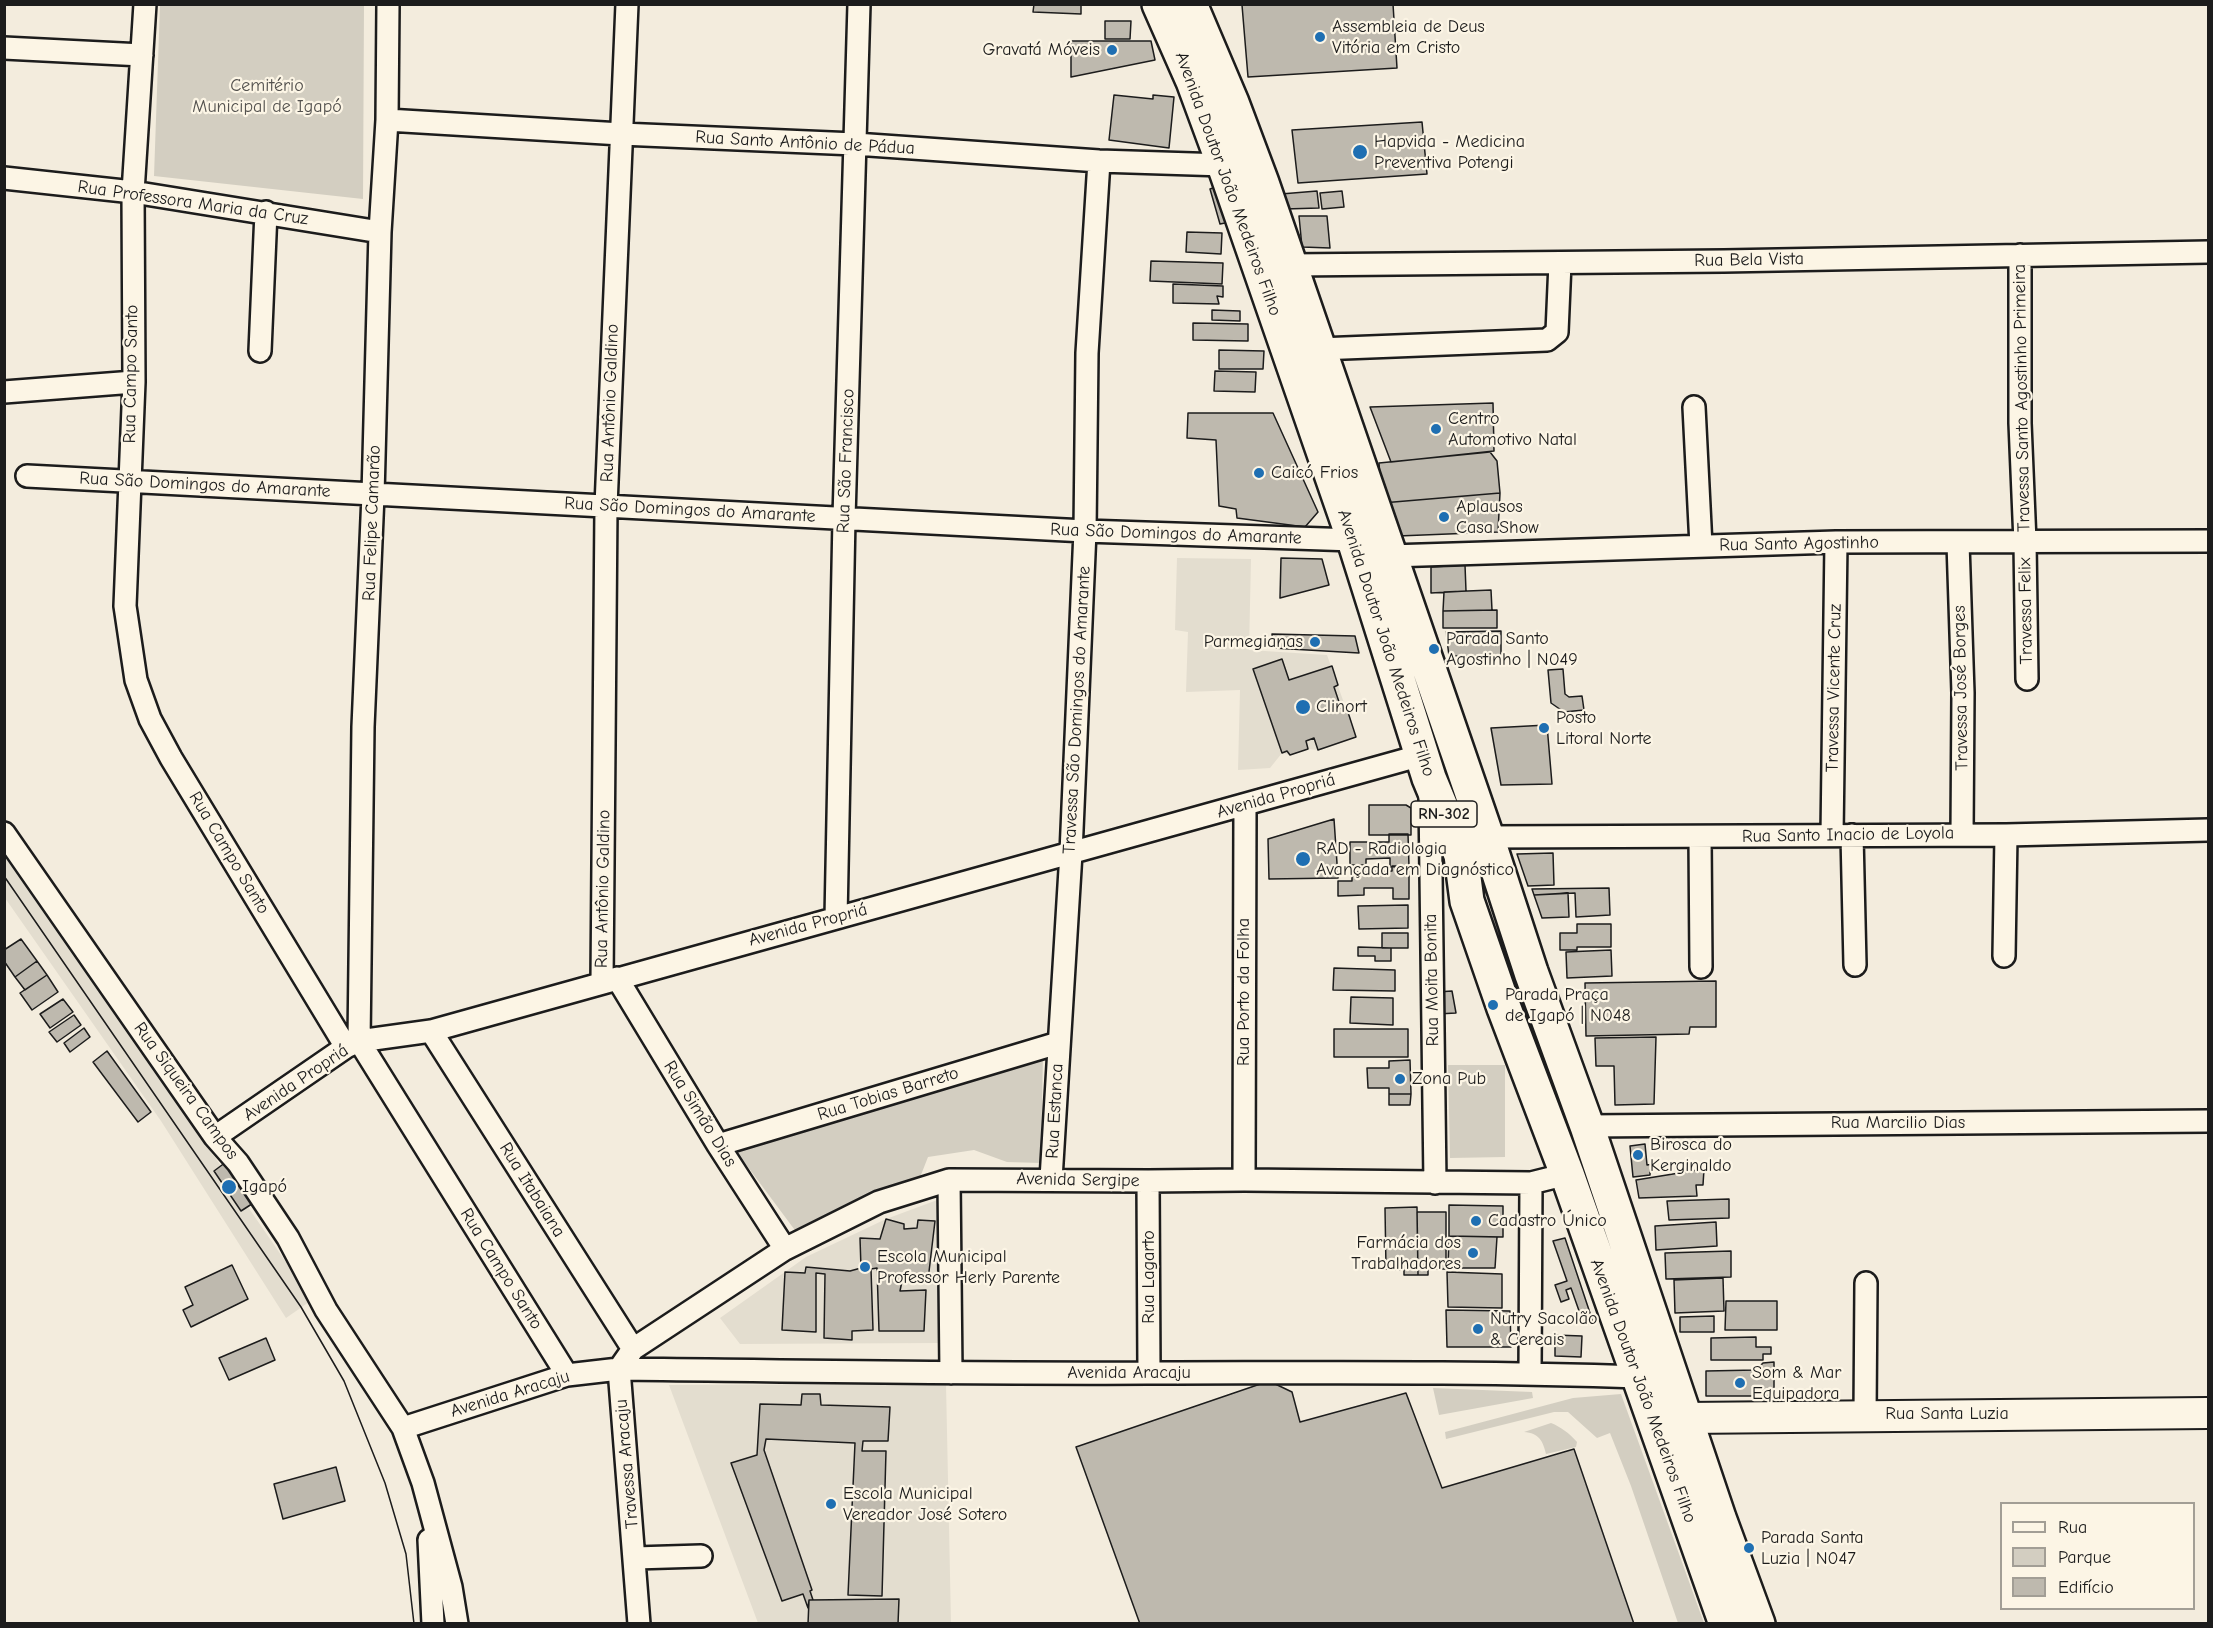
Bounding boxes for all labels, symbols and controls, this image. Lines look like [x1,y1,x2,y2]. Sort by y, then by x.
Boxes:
place label: Assembleia de Deus Vitória em Cristo [1332,16,1485,58]
marker: Assembleia de Deus Vitória em Cristo [1313,30,1327,44]
place label: Gravatá Móveis [982,39,1100,61]
marker: Gravatá Móveis [1105,43,1119,57]
street label: Avenida Doutor João Medeiros Filho [1170,49,1286,319]
park label: Cemitério Municipal de Igapó [192,75,342,118]
street label: Rua Santo Antônio de Pádua [695,126,915,160]
place label: Hapvida - Medicina Preventiva Potengi [1374,131,1525,174]
marker: Hapvida - Medicina Preventiva Potengi [1351,143,1369,161]
street label: Rua Professora Maria da Cruz [76,176,310,230]
street label: Rua Bela Vista [1694,248,1804,272]
street label: Travessa Santo Agostinho Primeira [2009,264,2035,532]
street label: Rua Campo Santo [119,304,143,444]
street label: Rua Antônio Galdino [596,323,624,483]
street label: Rua São Francisco [833,388,859,534]
place label: Centro Automotivo Natal [1448,408,1577,450]
marker: Centro Automotivo Natal [1429,422,1443,436]
street label: Rua Felipe Camarão [358,445,386,601]
place label: Caicó Frios [1271,462,1358,484]
marker: Caicó Frios [1252,466,1266,480]
street label: Rua São Domingos do Amarante [79,468,331,502]
street label: Rua São Domingos do Amarante [564,493,816,527]
place label: Aplausos Casa Show [1456,496,1539,538]
street label: Avenida Doutor João Medeiros Filho [1333,507,1439,779]
marker: Aplausos Casa Show [1437,510,1451,524]
street label: Rua São Domingos do Amarante [1050,519,1302,549]
street label: Rua Santo Agostinho [1719,532,1879,556]
street label: Travessa Felix [2014,557,2038,665]
street label: Travessa São Domingos do Amarante [1059,566,1095,854]
street label: Travessa Vicente Cruz [1822,604,1846,772]
street label: Travessa José Borges [1949,605,1973,771]
place label: Parada Santo Agostinho | N049 [1446,628,1578,670]
place label: Parmegianas [1204,631,1303,653]
marker: Parmegianas [1308,635,1322,649]
marker: Parada Santo Agostinho | N049 [1427,642,1441,656]
place label: Clinort [1316,696,1367,718]
marker: Clinort [1294,698,1312,716]
place label: Posto Litoral Norte [1556,707,1651,750]
marker: Posto Litoral Norte [1537,721,1551,735]
street label: Avenida Propriá [1214,769,1338,823]
street label: Rua Campo Santo [184,788,274,918]
road number: RN-302 [1411,801,1477,827]
street label: Rua Antônio Galdino [591,810,615,968]
street label: Rua Santo Inacio de Loyola [1742,822,1954,848]
place label: RAD - Radiologia Avançada em Diagnóstico [1316,838,1514,880]
marker: RAD - Radiologia Avançada em Diagnóstico [1294,850,1312,868]
street label: Avenida Propriá [746,899,870,951]
street label: Rua Moita Bonita [1420,914,1444,1046]
street label: Rua Porto da Folha [1233,918,1255,1066]
place label: Parada Praça de Igapó | N048 [1505,984,1631,1026]
marker: Parada Praça de Igapó | N048 [1486,998,1500,1012]
street label: Rua Siqueira Campos [129,1018,243,1164]
street label: Avenida Propriá [239,1040,353,1126]
street label: Rua Simão Dias [659,1057,741,1171]
street label: Rua Tobias Barreto [815,1062,961,1126]
street label: Rua Estanca [1042,1063,1068,1159]
place label: Zona Pub [1412,1068,1486,1090]
marker: Zona Pub [1393,1072,1407,1086]
street label: Rua Marcilio Dias [1831,1112,1965,1134]
place label: Birosca do Kerginaldo [1650,1134,1732,1176]
street label: Rua Itabaiana [494,1139,570,1241]
marker: Birosca do Kerginaldo [1631,1148,1645,1162]
street label: Avenida Sergipe [1016,1168,1140,1192]
place label: Igapó [242,1176,287,1198]
marker: Igapó [220,1178,238,1196]
street label: Rua Campo Santo [455,1204,547,1334]
place label: Cadastro Único [1488,1210,1607,1232]
marker: Cadastro Único [1469,1214,1483,1228]
street label: Rua Lagarto [1138,1230,1160,1324]
place label: Farmácia dos Trabalhadores [1351,1232,1461,1274]
place label: Escola Municipal Professor Herly Parente [877,1246,1060,1288]
marker: Farmácia dos Trabalhadores [1466,1246,1480,1260]
street label: Avenida Doutor João Medeiros Filho [1585,1256,1701,1526]
marker: Escola Municipal Professor Herly Parente [858,1260,872,1274]
place label: Nutry Sacolão & Cereais [1490,1308,1598,1350]
marker: Nutry Sacolão & Cereais [1471,1322,1485,1336]
street label: Avenida Aracaju [1067,1362,1191,1384]
place label: Som & Mar Equipadora [1752,1362,1841,1404]
street label: Avenida Aracaju [448,1366,572,1422]
marker: Som & Mar Equipadora [1733,1376,1747,1390]
street label: Travessa Aracaju [611,1398,643,1530]
street label: Rua Santa Luzia [1885,1403,2009,1425]
place label: Escola Municipal Vereador José Sotero [843,1483,1007,1526]
marker: Escola Municipal Vereador José Sotero [824,1497,838,1511]
legend [2000,1502,2195,1610]
text: Rua [2058,1517,2087,1538]
place label: Parada Santa Luzia | N047 [1761,1527,1864,1570]
marker: Parada Santa Luzia | N047 [1742,1541,1756,1555]
text: Parque [2058,1547,2111,1568]
text: Edifício [2058,1577,2114,1598]

